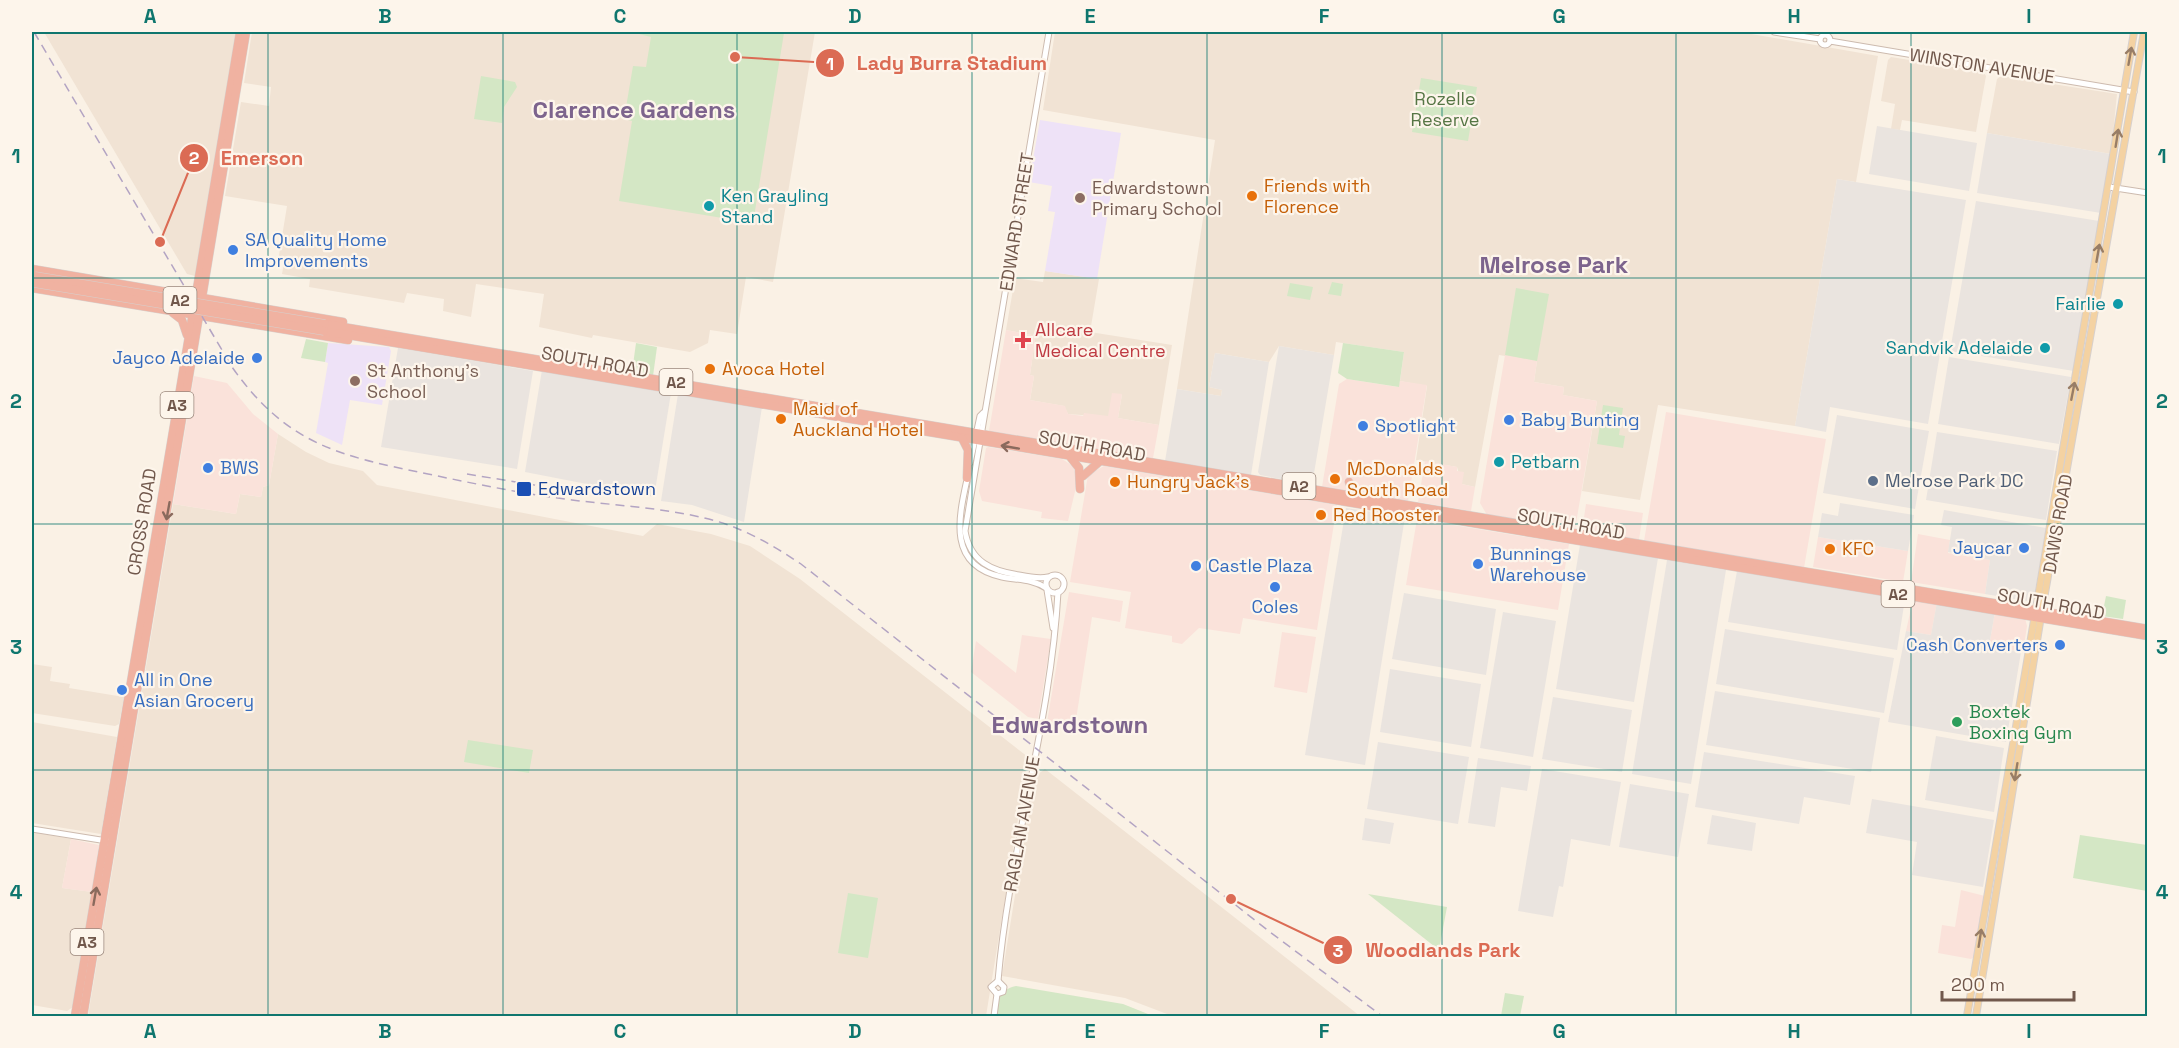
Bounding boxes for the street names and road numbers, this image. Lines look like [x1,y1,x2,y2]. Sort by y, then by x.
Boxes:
street label: WINSTON AVENUE [1908,43,2056,88]
street label: EDWARD STREET [994,151,1039,293]
road number: A2 [164,287,196,313]
street label: SOUTH ROAD [540,341,651,382]
road number: A2 [660,369,692,395]
road number: A3 [160,392,194,418]
street label: SOUTH ROAD [1037,425,1148,466]
street label: CROSS ROAD [122,467,161,577]
street label: DAWS ROAD [2037,472,2078,575]
road number: A2 [1282,473,1316,499]
street label: SOUTH ROAD [1516,503,1627,544]
road number: A2 [1882,581,1914,607]
street label: SOUTH ROAD [1996,583,2107,624]
street label: RAGLAN AVENUE [998,754,1045,894]
road number: A3 [70,929,104,955]

